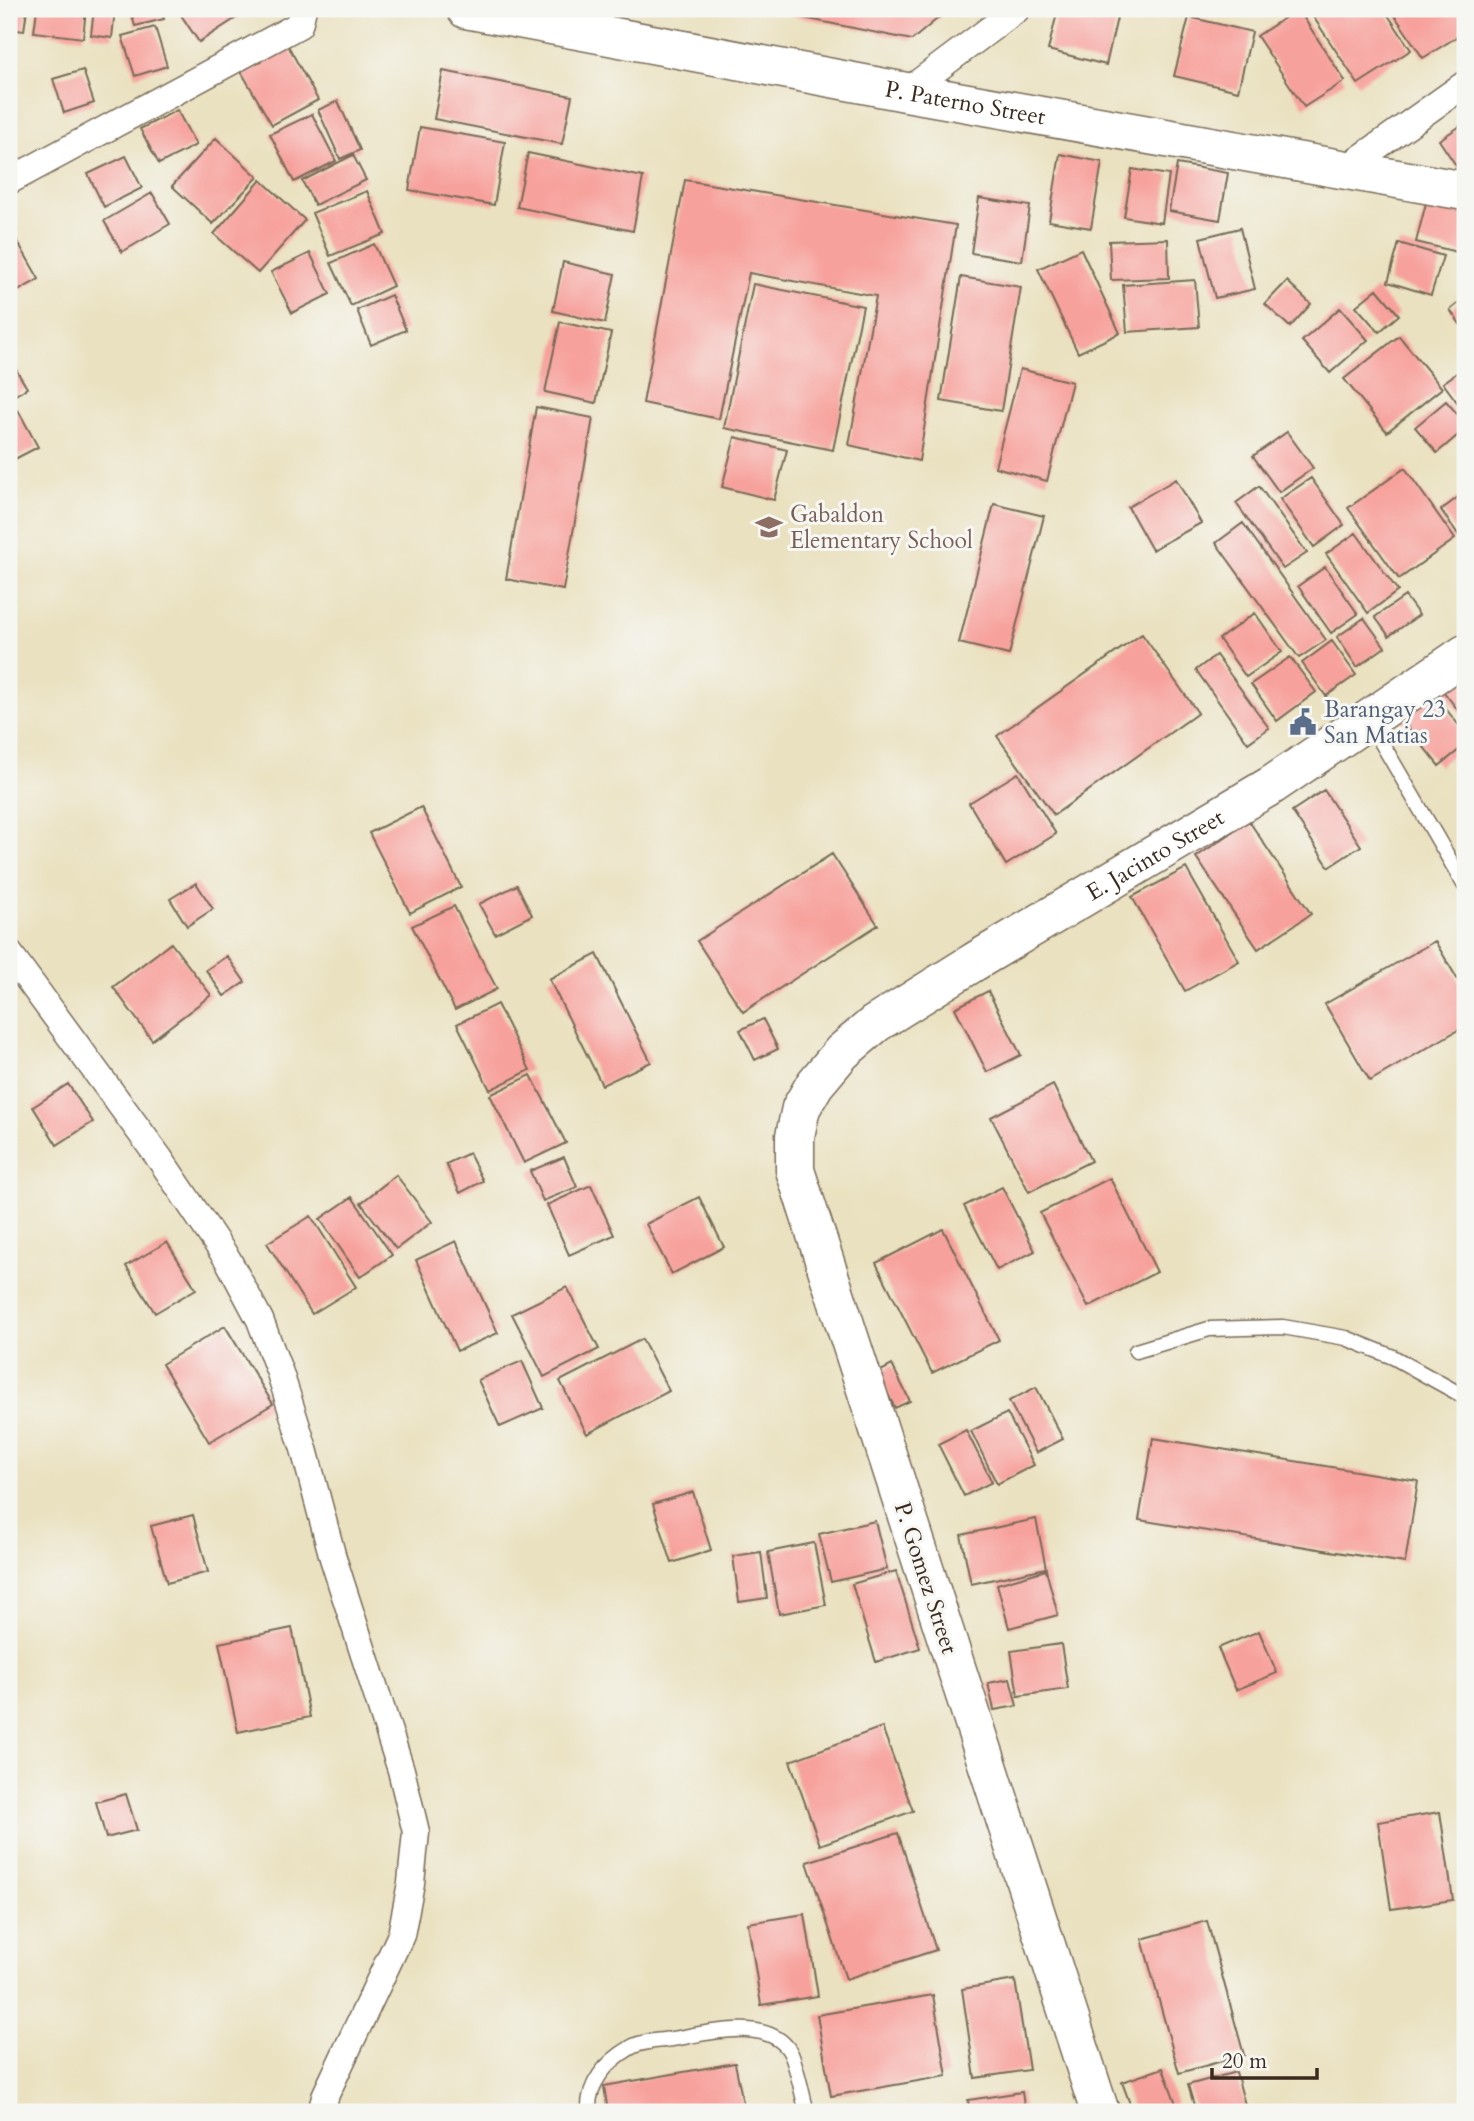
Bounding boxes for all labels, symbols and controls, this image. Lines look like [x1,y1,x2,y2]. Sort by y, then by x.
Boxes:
street label: P. Paterno Street [883,73,1048,132]
place label: Gabaldon Elementary School [790,499,973,556]
school or university icon: Gabaldon Elementary School [754,512,784,542]
place label: Barangay 23 San Matias [1324,694,1446,751]
public building icon: Barangay 23 San Matias [1288,707,1318,737]
street label: E. Jacinto Street [1080,802,1230,908]
street label: P. Gomez Street [887,1498,965,1658]
scale bar [1212,2037,1316,2081]
text: 20 m [1222,2047,1267,2076]

